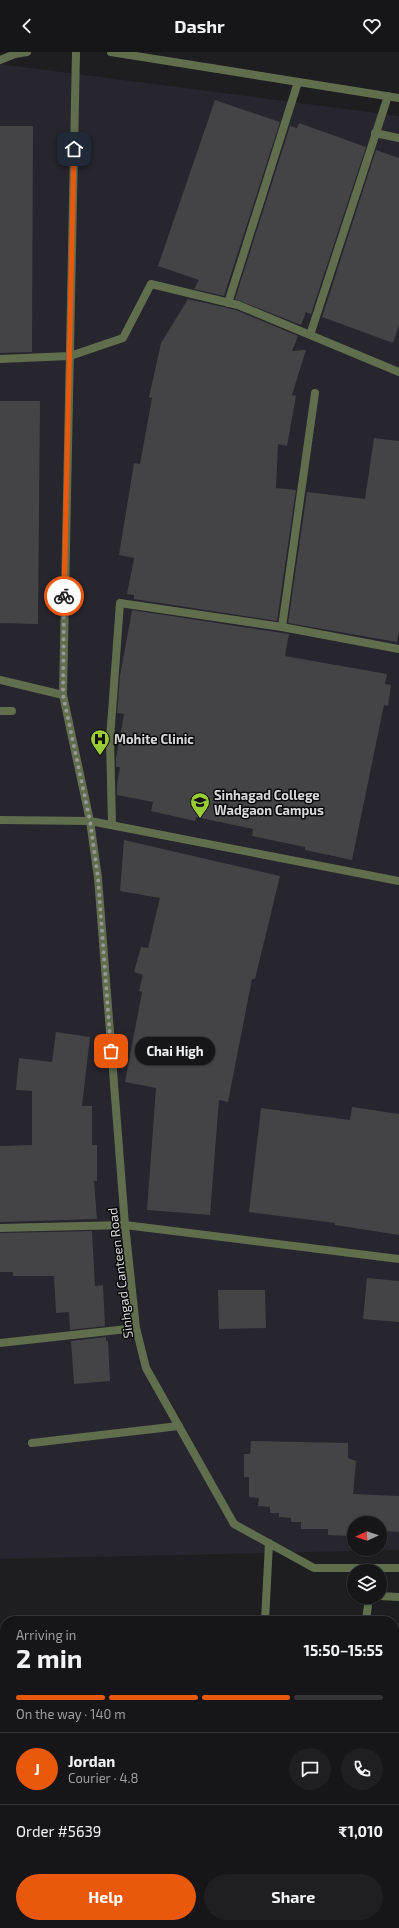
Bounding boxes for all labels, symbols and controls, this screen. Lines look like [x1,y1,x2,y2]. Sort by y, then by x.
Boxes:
icon: back [16,15,38,37]
text: Dashr [174,15,225,37]
icon: heart [361,15,383,37]
pin [57,132,91,166]
icon: home [63,138,85,160]
courier [44,576,84,616]
icon: bike [53,585,75,607]
hospital icon: Mohite Clinic [89,728,111,756]
place label: Mohite Clinic [114,731,194,747]
place label: Sinhagad College Wadgaon Campus [214,787,324,818]
school or university icon: Sinhagad College Wadgaon Campus [189,791,211,819]
pin [94,1034,128,1068]
callout: Chai High [135,1037,215,1065]
icon: bag [100,1040,122,1062]
text: Chai High [146,1043,204,1059]
street label: Sinhgad Canteen Road [104,1207,136,1339]
north arrow [347,1516,387,1556]
map controls [347,1516,387,1604]
button: layers [347,1564,387,1604]
text: Arriving in [16,1627,76,1643]
text: 15:50–15:55 [304,1641,383,1659]
text: 2 min [16,1642,82,1673]
text: On the way · 140 m [16,1706,126,1722]
button: chat [289,1748,331,1790]
button: phone [341,1748,383,1790]
text: Jordan [68,1752,115,1770]
text: J [34,1760,40,1778]
text: Courier · 4.8 [68,1770,138,1786]
text: Order #5639 [16,1822,101,1840]
text: ₹1,010 [339,1822,383,1840]
button: Help [16,1874,196,1920]
button: Share [204,1874,383,1920]

